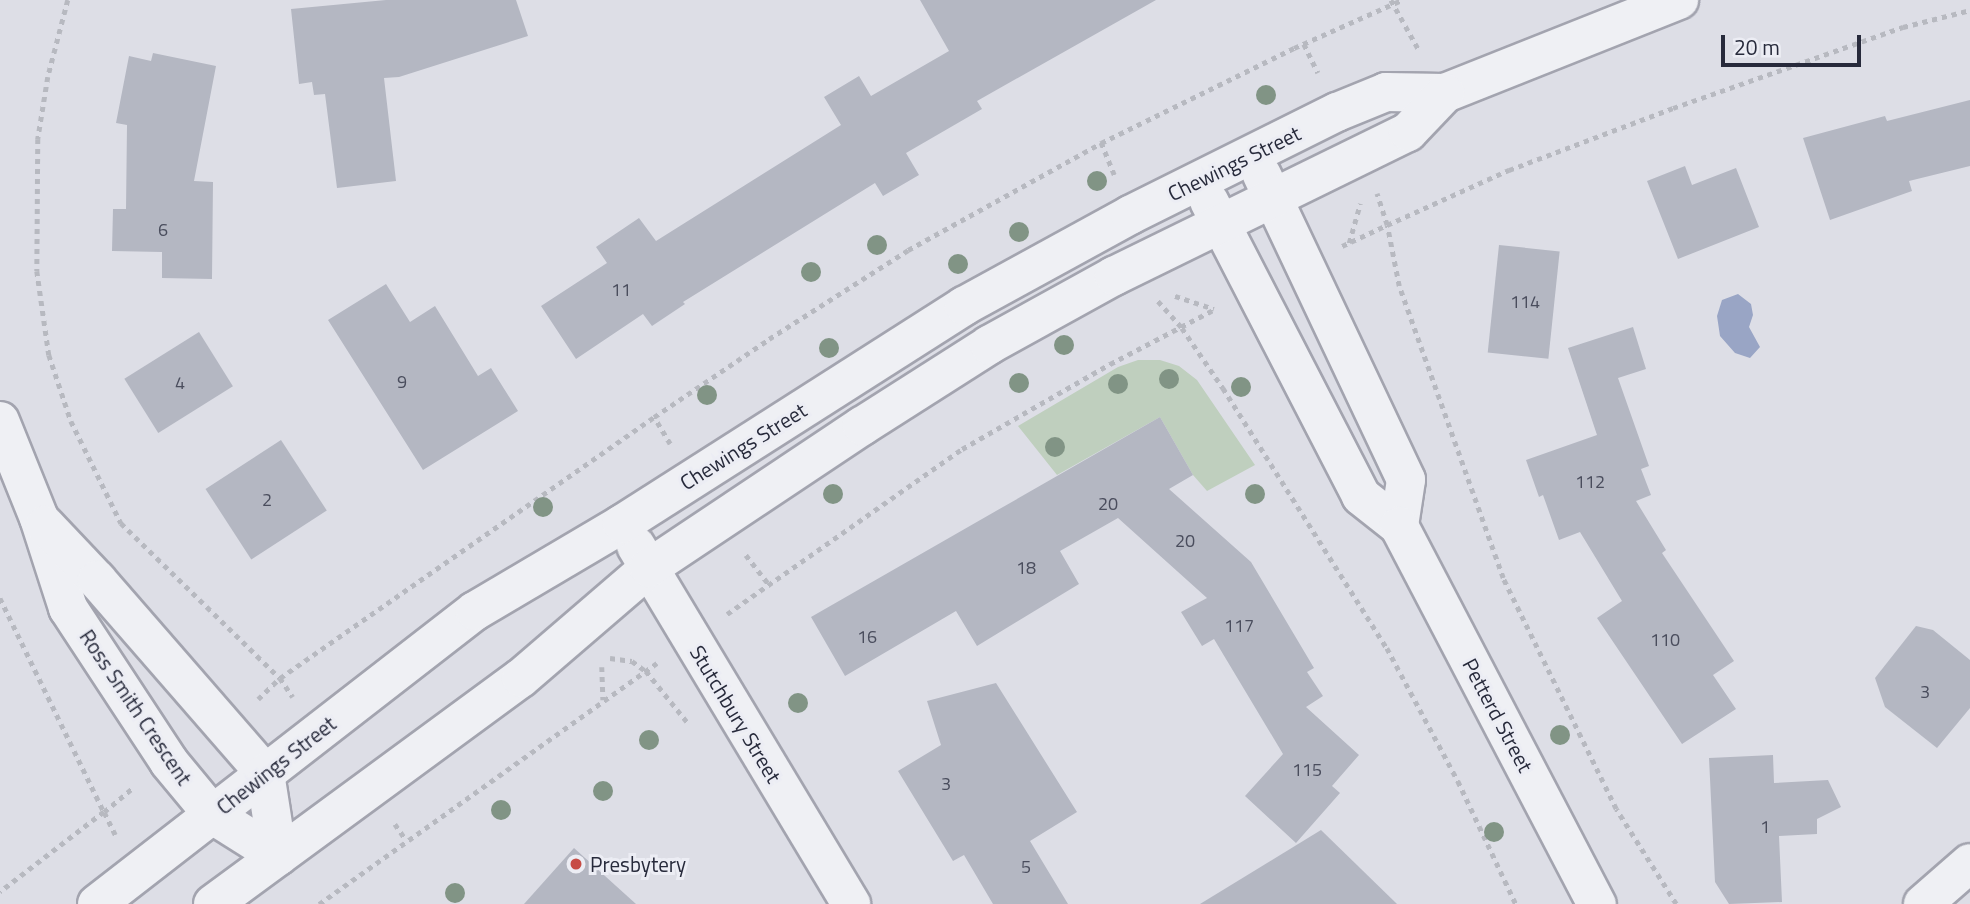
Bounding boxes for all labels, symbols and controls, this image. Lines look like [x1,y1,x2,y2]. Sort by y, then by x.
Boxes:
scale bar [1725,21,1865,65]
text: 20 m [1734,31,1780,63]
street label: Chewings Street [1164,120,1304,206]
house number: 6 [158,219,168,241]
house number: 11 [611,279,631,301]
house number: 114 [1510,291,1540,313]
house number: 9 [397,371,407,393]
house number: 4 [175,372,185,394]
street label: Chewings Street [675,397,811,495]
house number: 112 [1575,471,1605,493]
house number: 2 [262,489,272,511]
house number: 20 [1098,493,1118,515]
house number: 20 [1175,530,1195,552]
house number: 18 [1016,557,1036,579]
house number: 117 [1224,615,1254,637]
street label: Ross Smith Crescent [75,625,197,789]
house number: 16 [857,626,877,648]
house number: 110 [1650,629,1680,651]
street label: Stutchbury Street [685,641,787,787]
street label: Petterd Street [1458,654,1538,776]
house number: 3 [1920,681,1930,703]
street label: Chewings Street [211,711,341,819]
house number: 115 [1292,759,1322,781]
house number: 3 [941,773,951,795]
house number: 1 [1760,816,1770,838]
place label: Presbytery [590,851,686,877]
marker: Presbytery [568,856,584,872]
house number: 5 [1021,856,1031,878]

